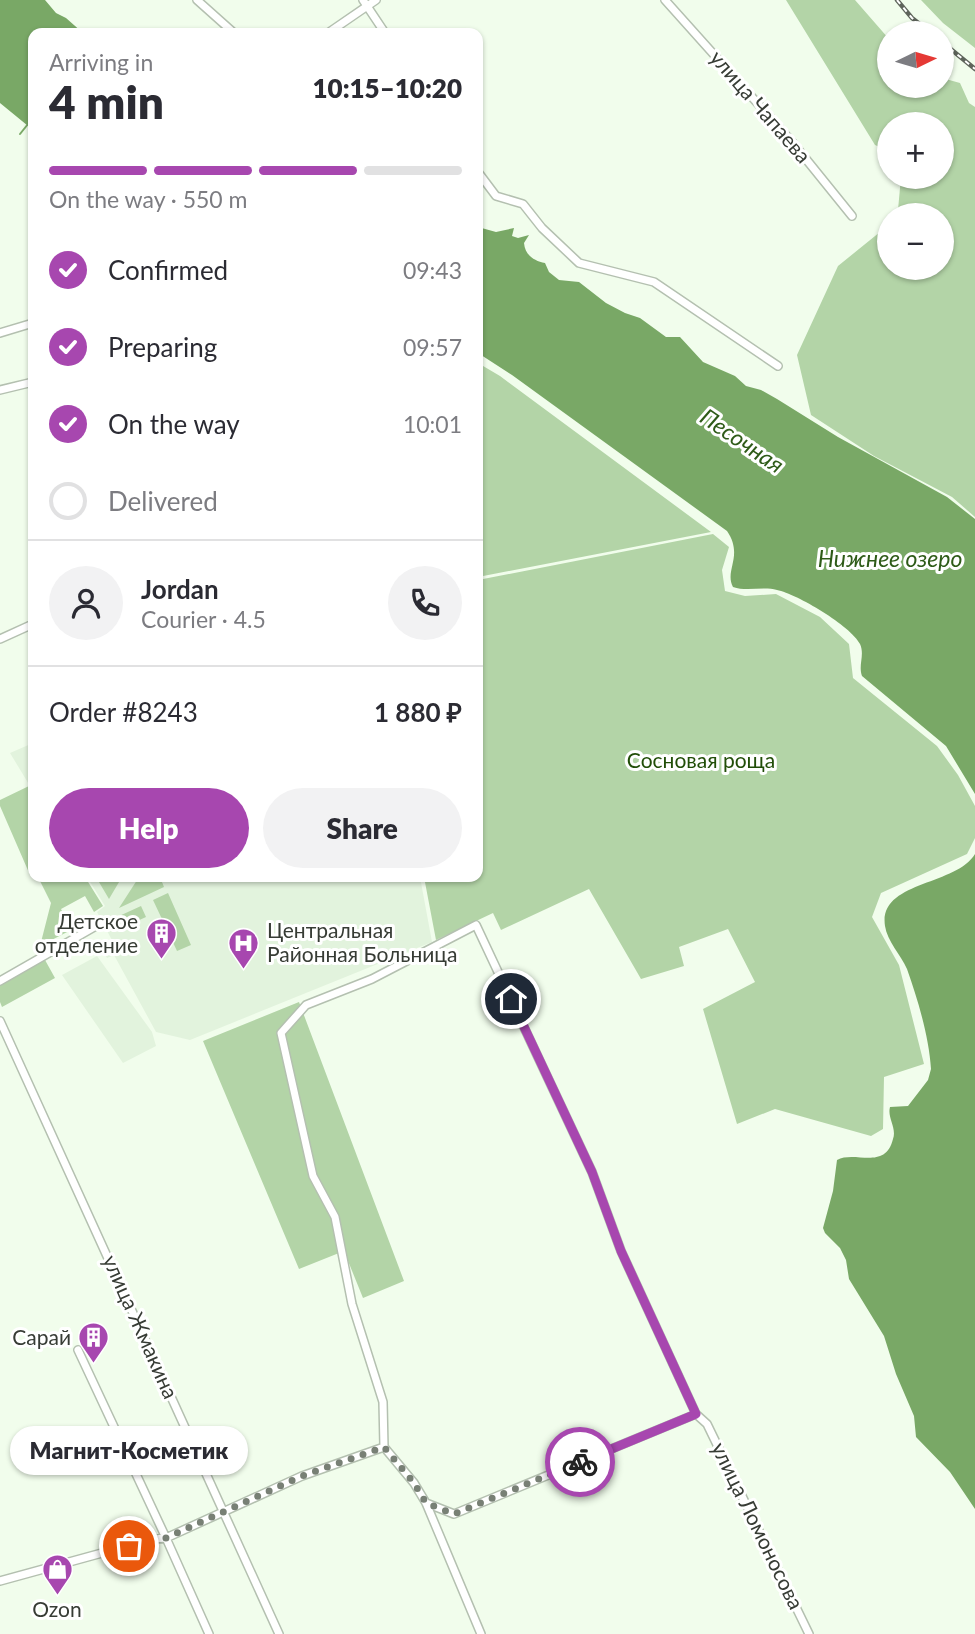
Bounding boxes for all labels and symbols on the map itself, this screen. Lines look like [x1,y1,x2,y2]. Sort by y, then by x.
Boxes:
north arrow [877,21,954,98]
street label: улица Чапаева [705,45,817,167]
water label: Песочная [695,402,790,478]
water label: Нижнее озеро [818,544,962,572]
park label: Сосновая роща [627,747,775,772]
place label: Детское отделение [35,908,138,957]
building icon: Детское отделение [144,917,178,961]
place label: Центральная Районная Больница [267,917,457,966]
hospital icon: Центральная Районная Больница [227,926,261,970]
pin [481,969,541,1029]
street label: улица Жмакина [98,1251,184,1402]
building icon: Сарай [77,1321,111,1365]
place label: Сарай [12,1324,71,1349]
callout: Магнит-Косметик [10,1427,248,1476]
courier [545,1427,615,1497]
street label: улица Ломоносова [707,1438,810,1613]
pin [99,1516,159,1576]
shop icon: Ozon [40,1553,74,1597]
place label: Ozon [32,1596,82,1621]

